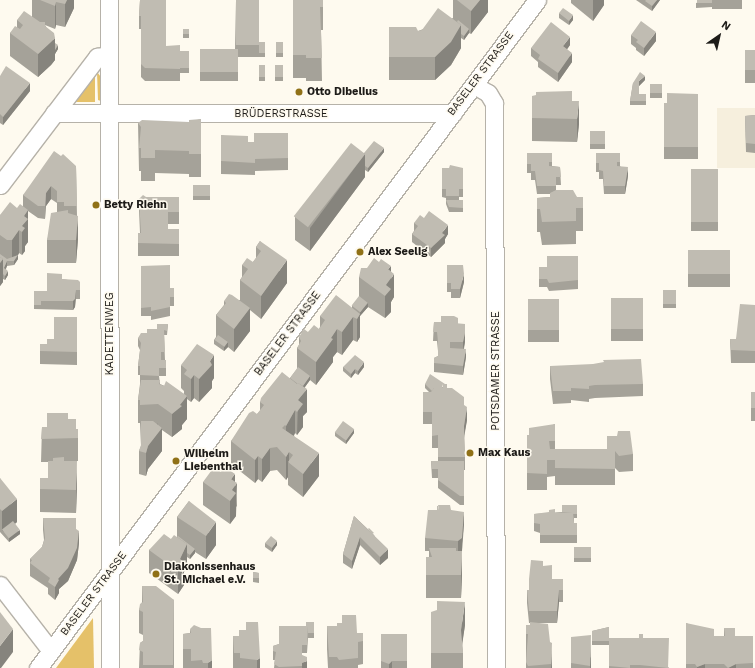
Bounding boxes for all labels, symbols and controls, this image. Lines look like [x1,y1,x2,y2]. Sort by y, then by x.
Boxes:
north arrow [699,16,739,56]
text: N [719,18,733,33]
street label: BASELER STRASSE [445,29,517,119]
place label: Otto Dibelius [307,85,378,99]
marker: Otto Dibelius [294,87,304,97]
street label: BRÜDERSTRASSE [234,107,328,121]
place label: Betty Riehn [104,198,167,212]
marker: Betty Riehn [91,200,101,210]
place label: Alex Seelig [368,245,428,259]
marker: Alex Seelig [355,247,365,257]
street label: BASELER STRASSE [252,289,324,379]
street label: KADETTENWEG [103,292,117,376]
street label: POTSDAMER STRASSE [489,311,503,431]
place label: Max Kaus [478,446,531,460]
place label: Wilhelm Liebenthal [184,448,242,474]
marker: Max Kaus [465,448,475,458]
marker: Wilhelm Liebenthal [171,456,181,466]
street label: BASELER STRASSE [58,549,130,639]
place label: Diakonissenhaus St. Michael e.V. [164,561,255,587]
marker: Diakonissenhaus St. Michael e.V. [151,569,161,579]

